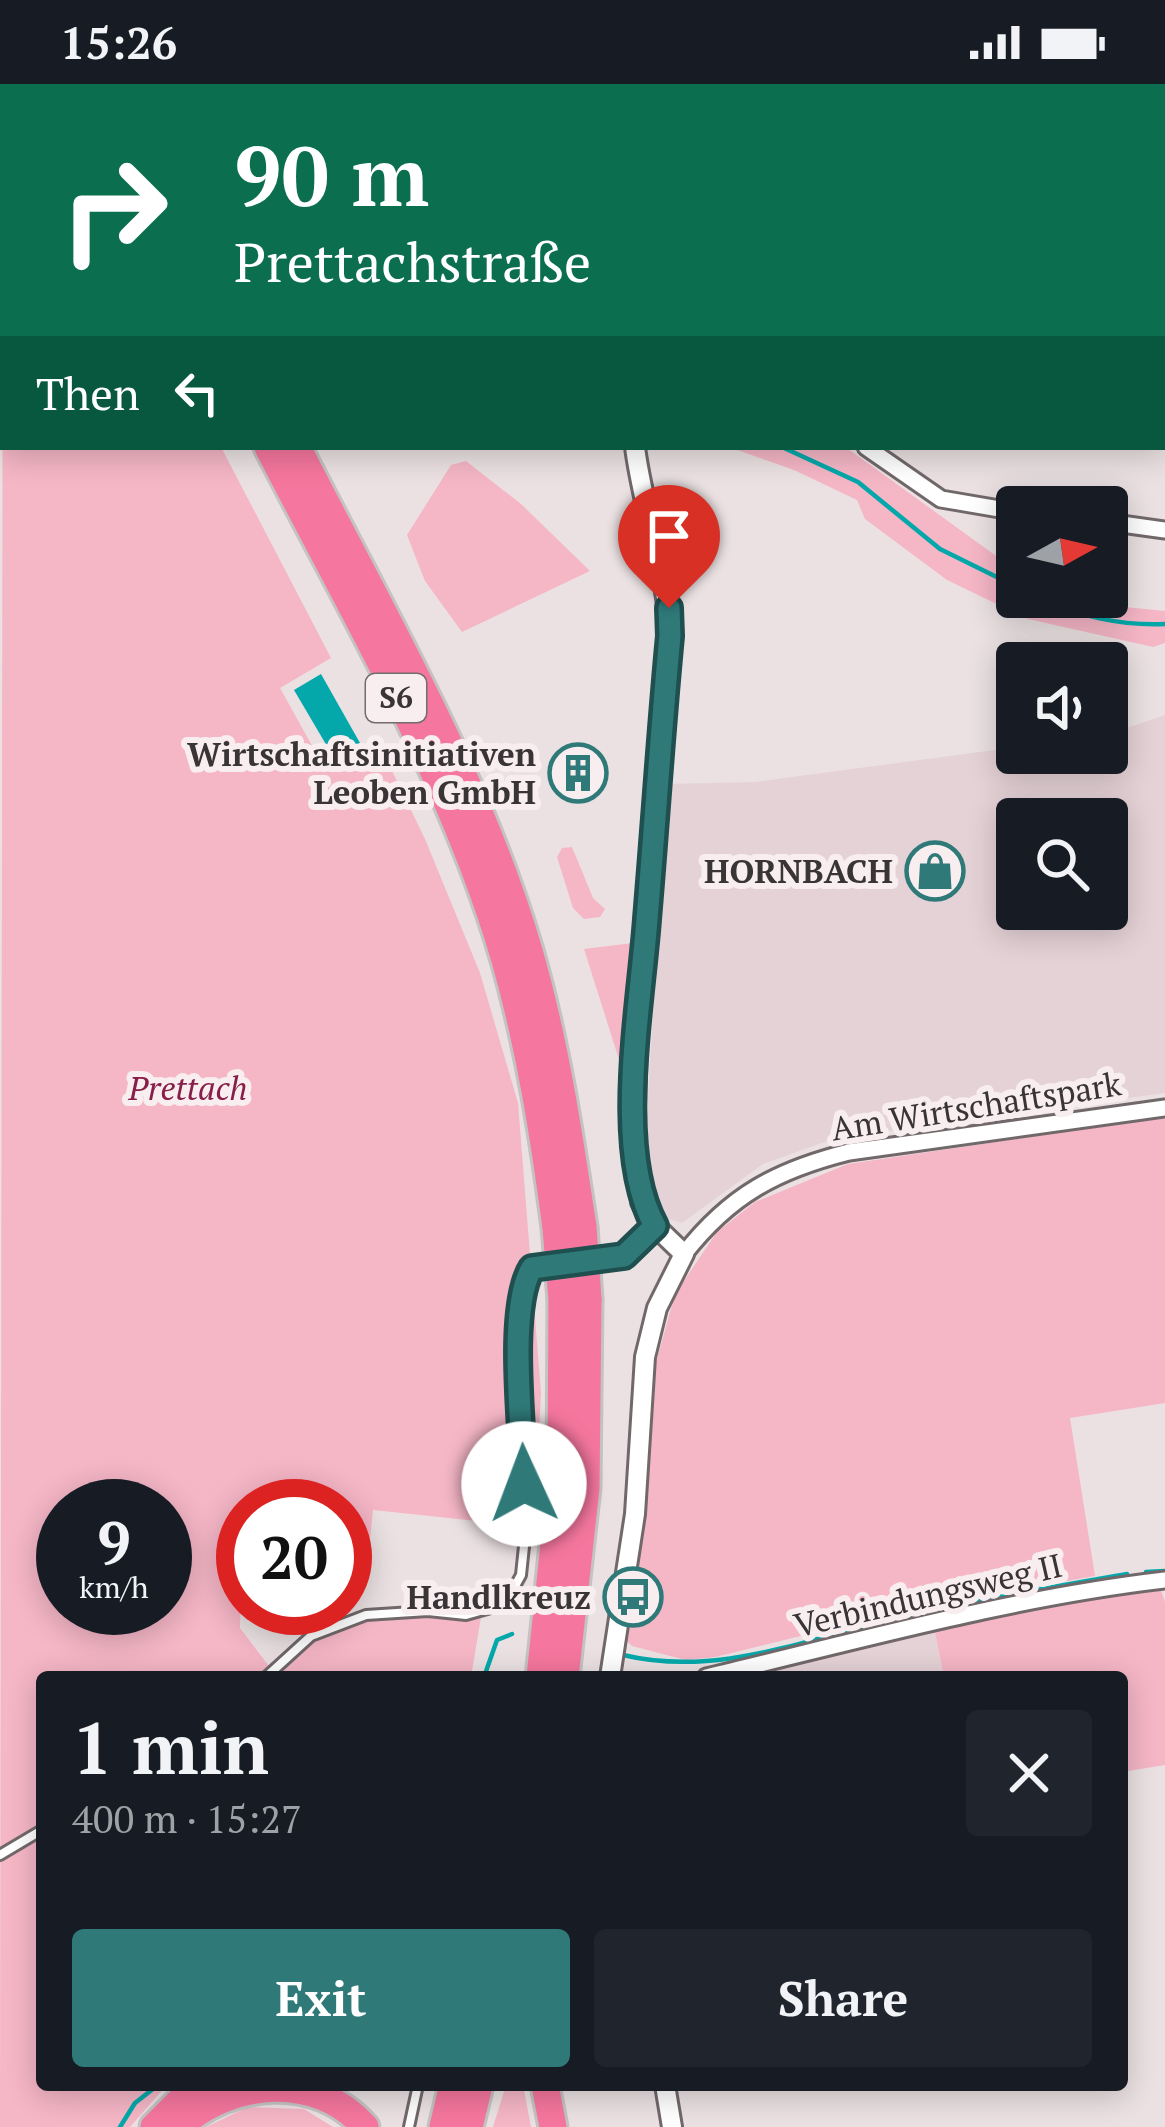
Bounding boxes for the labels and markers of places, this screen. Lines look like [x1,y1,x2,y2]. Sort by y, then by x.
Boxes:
pin [618,485,720,608]
place label: Wirtschaftsinitiativen Leoben GmbH [187,732,536,813]
building icon: Wirtschaftsinitiativen Leoben GmbH [547,742,609,804]
shop icon: HORNBACH [904,840,966,902]
place label: HORNBACH [704,849,893,892]
bus stop icon: Handlkreuz [602,1566,664,1628]
place label: Handlkreuz [407,1575,591,1618]

